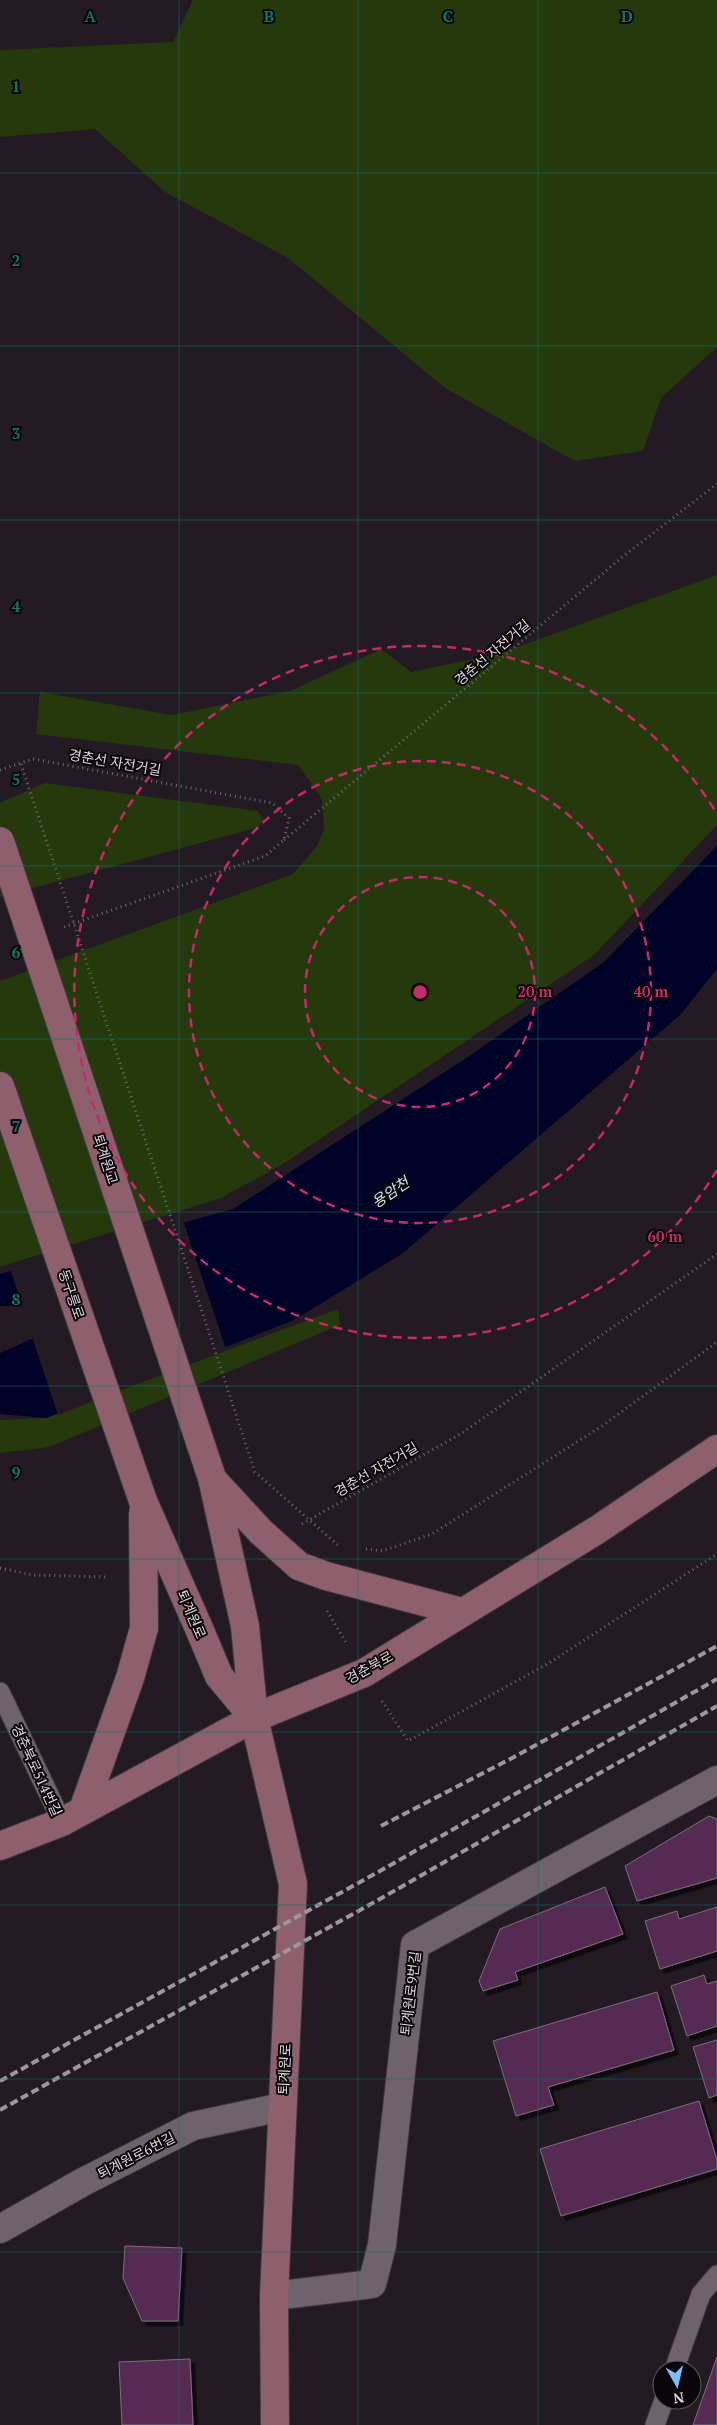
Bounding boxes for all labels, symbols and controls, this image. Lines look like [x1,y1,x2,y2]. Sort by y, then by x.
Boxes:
text: A [84,5,96,27]
text: B [264,5,274,27]
text: C [443,5,453,27]
text: D [621,5,633,27]
text: 1 [11,75,21,97]
text: 2 [11,249,21,271]
text: 3 [11,422,21,444]
text: 4 [11,595,21,617]
street label: 경춘선 자전거길 [450,615,534,689]
street label: 경춘선 자전거길 [67,745,163,779]
text: 5 [11,768,21,790]
text: 6 [11,941,21,963]
text: 20 m [518,981,553,1001]
text: 40 m [634,981,669,1001]
centre of rings [411,983,429,1001]
text: 7 [11,1115,21,1137]
street label: 퇴계원교 [89,1132,123,1187]
water label: 용암천 [367,1171,415,1212]
text: 60 m [648,1226,683,1246]
street label: 동구릉로 [55,1267,89,1322]
text: 8 [11,1288,21,1310]
street label: 경춘선 자전거길 [331,1437,421,1501]
text: 9 [11,1461,21,1483]
street label: 퇴계원로 [173,1587,211,1642]
street label: 경춘북로 [342,1646,396,1688]
street label: 경춘북로514번길 [7,1721,67,1819]
street label: 퇴계원로9번길 [395,1950,425,2036]
street label: 퇴계원로 [273,2043,295,2095]
street label: 퇴계원로6번길 [94,2127,178,2183]
north arrow [652,2360,702,2410]
text: N [672,2388,685,2409]

